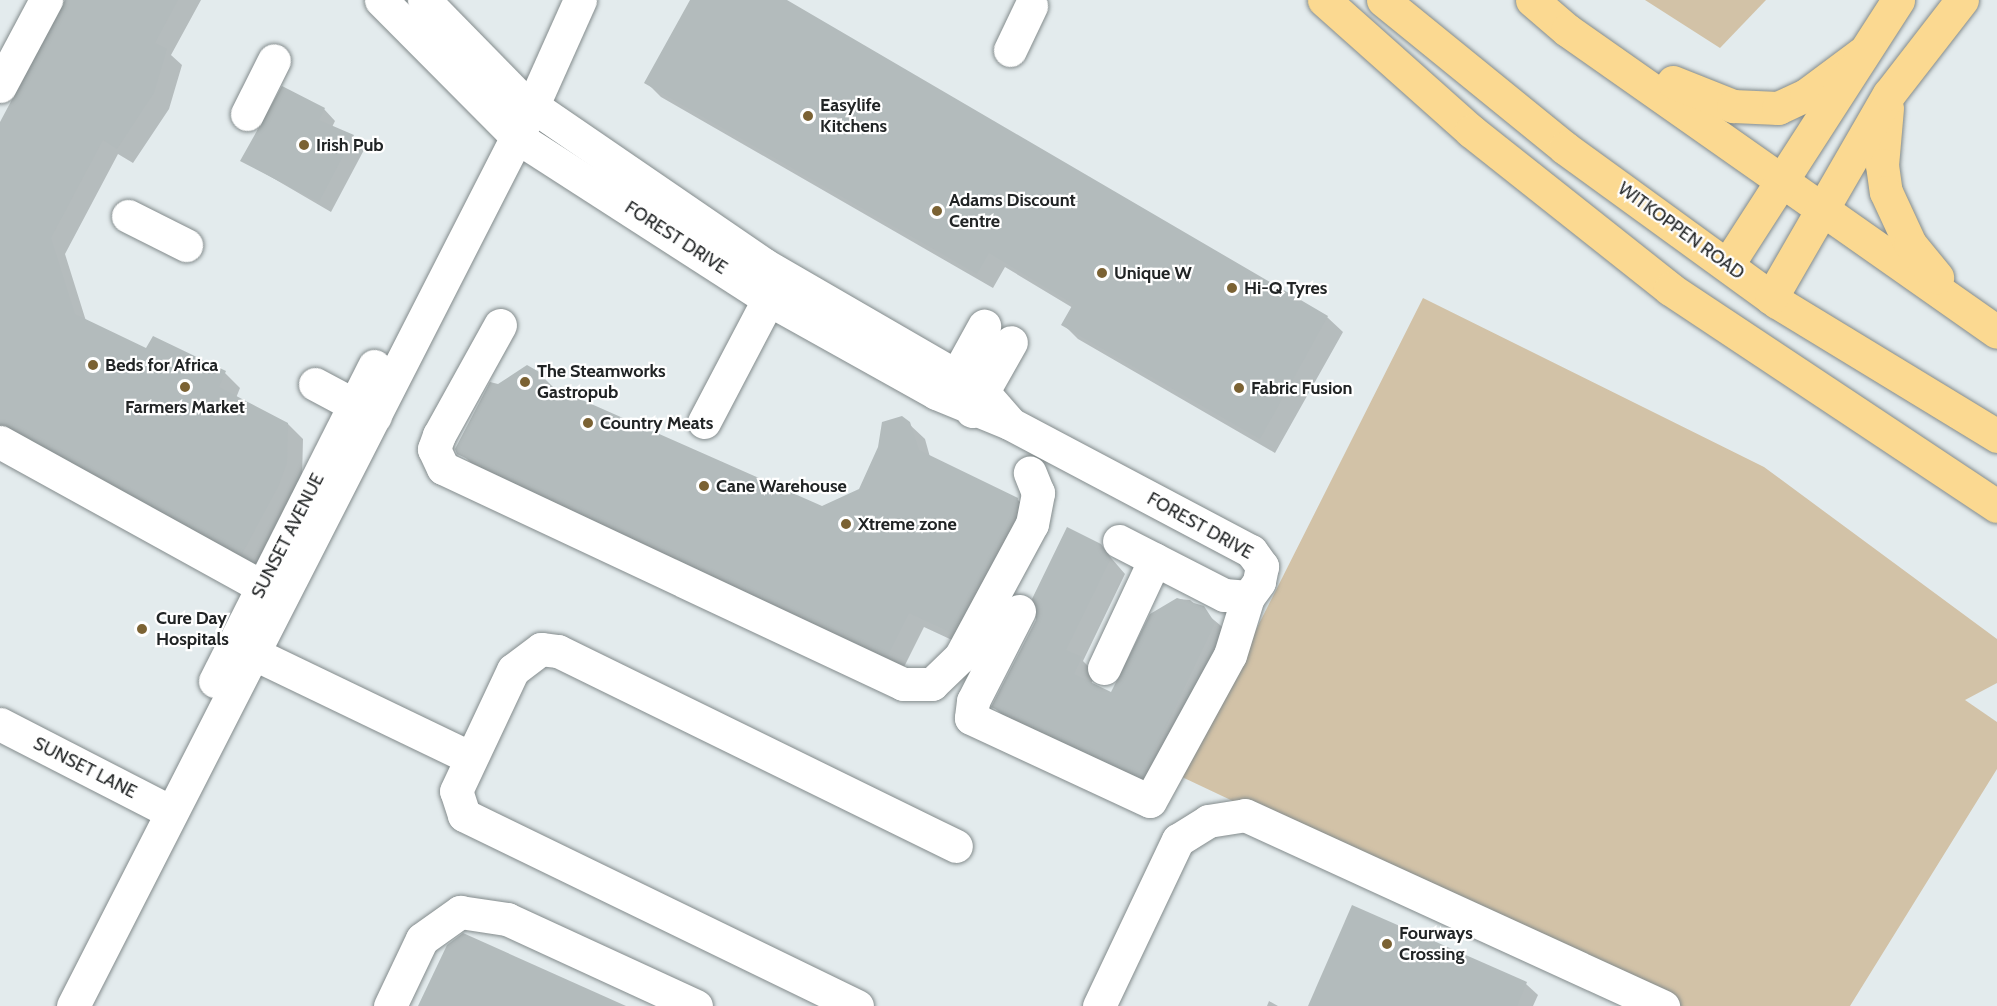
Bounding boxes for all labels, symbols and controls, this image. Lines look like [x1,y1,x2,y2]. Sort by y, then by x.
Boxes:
place label: Easylife Kitchens [820,95,887,138]
marker: Easylife Kitchens [801,109,815,123]
place label: Irish Pub [316,134,384,156]
marker: Irish Pub [297,138,311,152]
street label: WITKOPPEN ROAD [1614,178,1748,284]
place label: Adams Discount Centre [949,190,1076,232]
street label: FOREST DRIVE [621,197,731,279]
marker: Adams Discount Centre [930,204,944,218]
place label: Unique W [1114,262,1192,284]
marker: Unique W [1095,266,1109,280]
place label: Hi-Q Tyres [1244,277,1327,299]
marker: Hi-Q Tyres [1225,281,1239,295]
place label: Beds for Africa [105,354,218,376]
marker: Beds for Africa [86,358,100,372]
place label: The Steamworks Gastropub [537,361,666,404]
marker: The Steamworks Gastropub [518,375,532,389]
place label: Fabric Fusion [1251,377,1352,399]
marker: Farmers Market [178,380,192,394]
marker: Fabric Fusion [1232,381,1246,395]
place label: Farmers Market [125,396,245,418]
place label: Country Meats [600,412,713,434]
marker: Country Meats [581,416,595,430]
street label: SUNSET AVENUE [247,470,329,602]
place label: Cane Warehouse [716,475,847,497]
marker: Cane Warehouse [697,479,711,493]
street label: FOREST DRIVE [1143,488,1257,564]
place label: Xtreme zone [858,513,957,535]
marker: Xtreme zone [839,517,853,531]
place label: Cure Day Hospitals [156,608,229,650]
marker: Cure Day Hospitals [133,620,151,638]
street label: SUNSET LANE [30,733,140,803]
place label: Fourways Crossing [1399,923,1473,966]
marker: Fourways Crossing [1380,937,1394,951]

